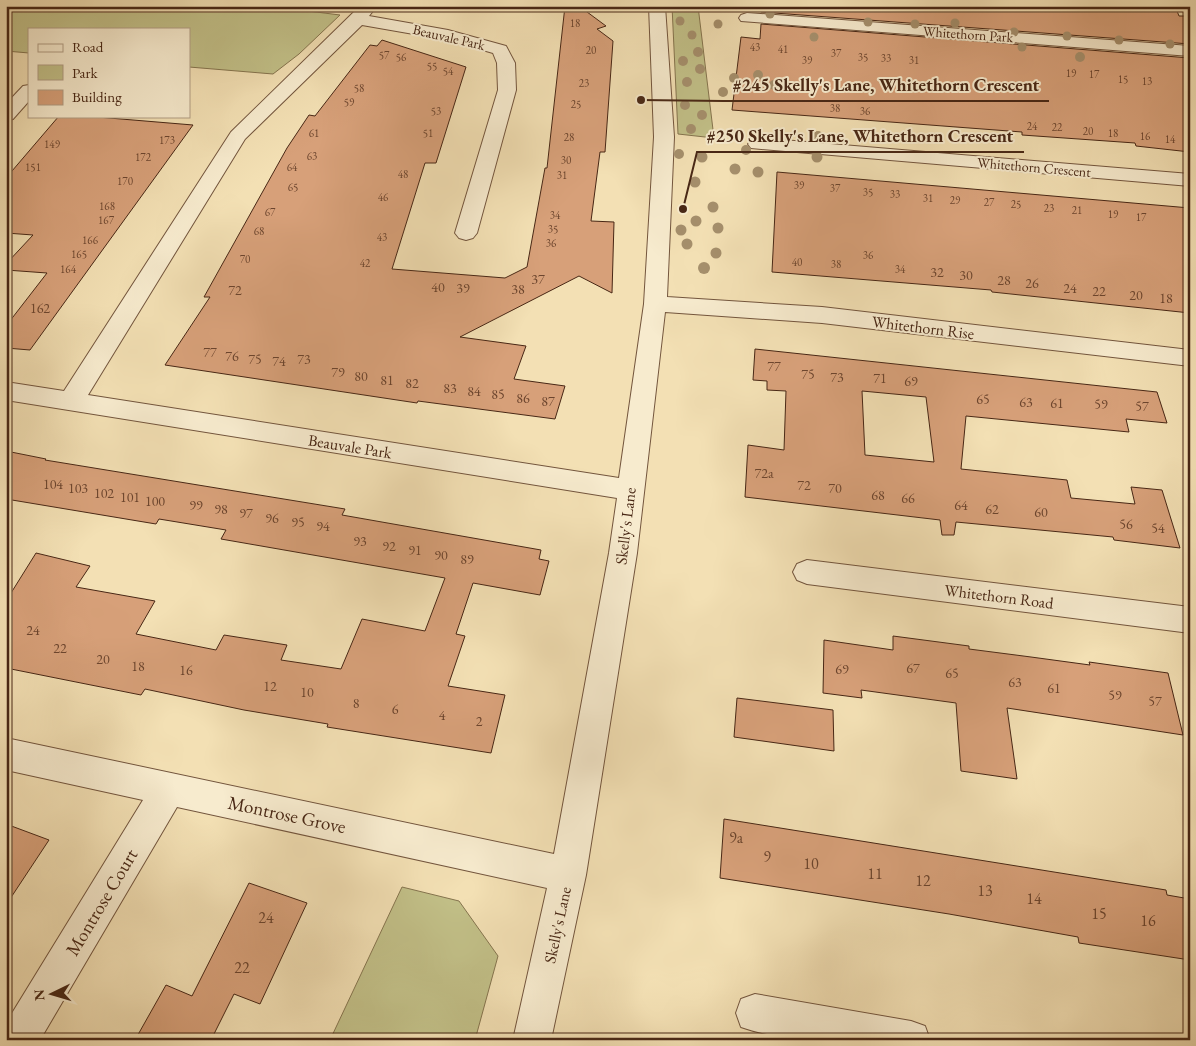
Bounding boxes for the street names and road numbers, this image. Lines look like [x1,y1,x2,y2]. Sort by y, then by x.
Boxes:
street label: Beauvale Park [411,20,487,54]
street label: Whitethorn Park [922,22,1014,46]
street label: Whitethorn Crescent [976,153,1092,181]
street label: Whitethorn Rise [871,311,975,344]
street label: Beauvale Park [307,430,394,464]
street label: Skelly's Lane [610,486,641,566]
street label: Whitethorn Road [943,579,1056,614]
street label: Montrose Grove [226,790,348,839]
street label: Montrose Court [60,844,143,960]
street label: Skelly's Lane [539,885,576,965]

